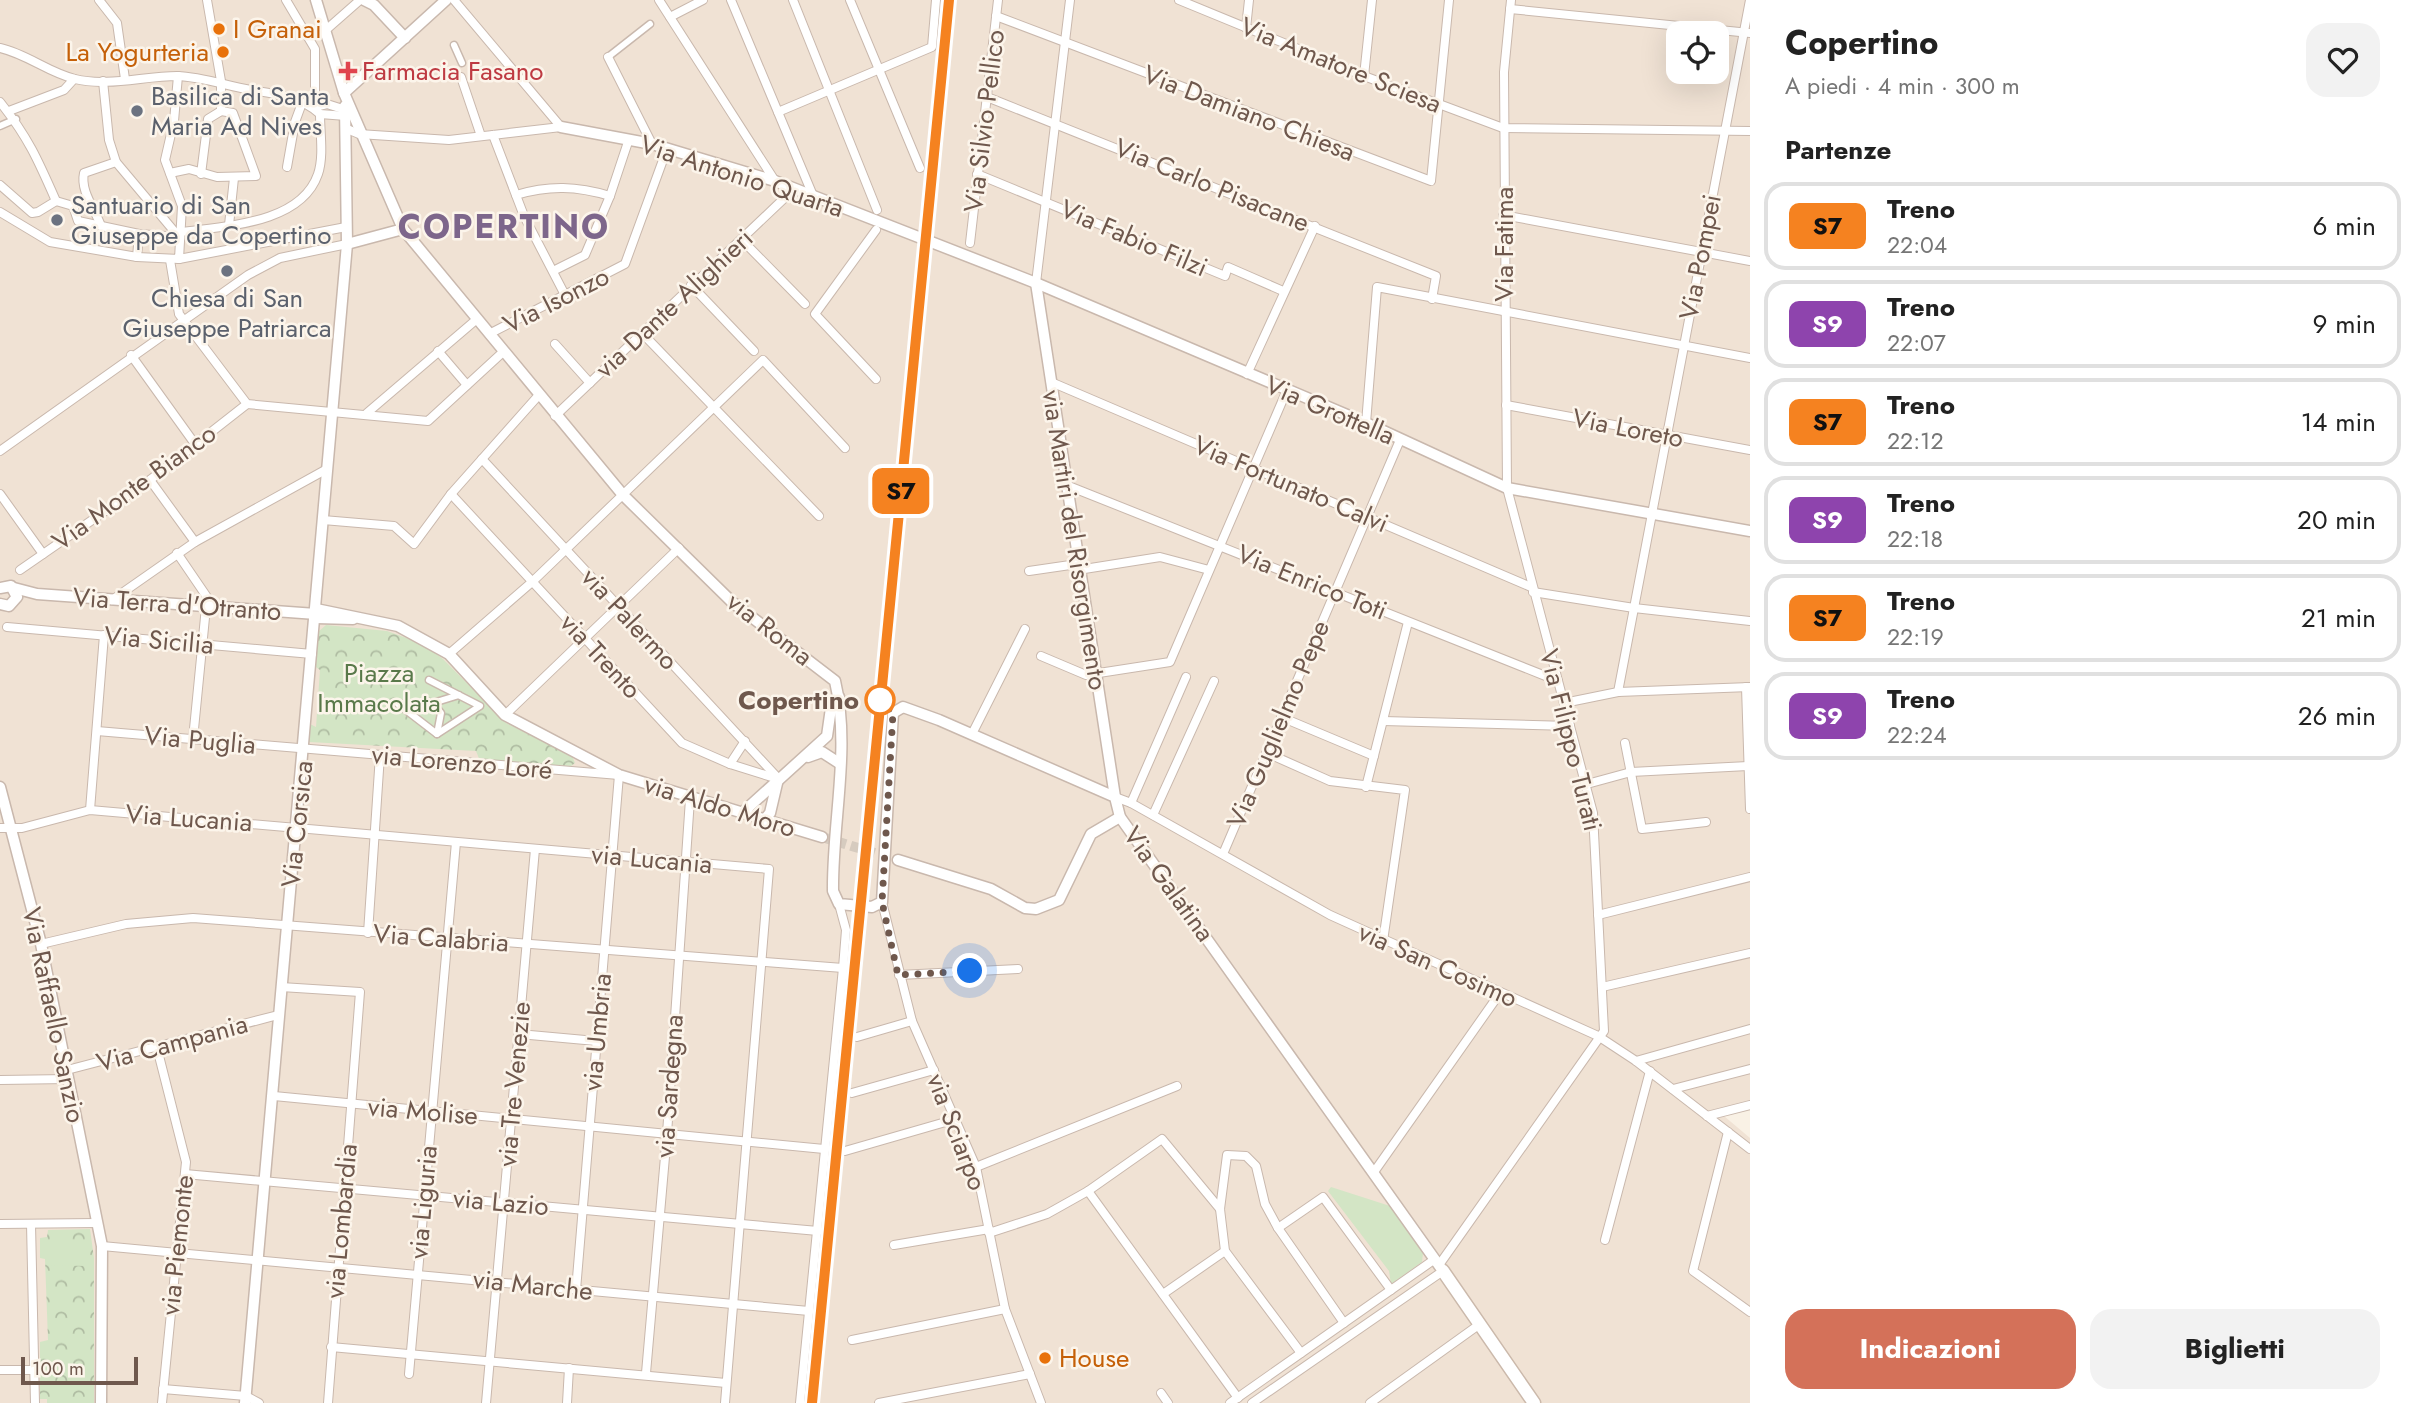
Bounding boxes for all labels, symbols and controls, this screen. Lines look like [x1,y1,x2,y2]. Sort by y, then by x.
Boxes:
street label: Via Amatore Sciesa [1235,7,1447,123]
place label: I Granai [233,10,322,48]
text: Copertino [1785,19,1938,66]
marker: I Granai [211,21,227,37]
map controls [1666,21,1729,84]
button: locate [1666,21,1729,84]
button: heart [2306,23,2380,97]
street label: Via Silvio Pellico [954,28,1014,214]
place label: La Yogurteria [66,33,209,71]
marker: La Yogurteria [215,44,231,60]
place label: Farmacia Fasano [362,52,543,90]
street label: Via Damiano Chiesa [1138,55,1360,171]
marker: Farmacia Fasano [340,63,356,79]
text: A piedi · 4 min · 300 m [1785,69,2020,103]
place label: Basilica di Santa Maria Ad Nives [151,77,329,145]
marker: Basilica di Santa Maria Ad Nives [129,103,145,119]
street label: Via Antonio Quarta [635,125,849,227]
street label: Via Carlo Pisacane [1109,129,1315,241]
text: Partenze [1785,131,1891,169]
place label: Santuario di San Giuseppe da Copertino [71,186,331,254]
street label: Via Fatima [1485,187,1523,301]
street label: Via Fabio Filzi [1054,190,1214,286]
text: Treno [1887,190,1955,228]
street label: Via Pompei [1669,191,1731,323]
district label: COPERTINO [398,203,610,250]
text: 6 min [2313,207,2376,245]
text: S7 [1813,208,1842,243]
marker: Santuario di San Giuseppe da Copertino [49,212,65,228]
street label: via Dante Alighieri [586,220,762,386]
text: 22:04 [1887,228,1947,262]
street label: Via Isonzo [496,257,616,343]
marker: Chiesa di San Giuseppe Patriarca [219,263,235,279]
place label: Chiesa di San Giuseppe Patriarca [122,279,332,347]
text: Treno [1887,288,1955,326]
text: 9 min [2313,305,2376,343]
text: S9 [1812,306,1843,341]
text: 22:07 [1887,326,1946,360]
street label: Via Grottella [1259,366,1401,454]
text: Treno [1887,386,1955,424]
street label: via Martiri del Risorgimento [1033,387,1117,693]
street label: Via Loreto [1569,399,1687,457]
text: 14 min [2301,403,2376,441]
text: S7 [1813,404,1842,439]
street label: Via Monte Bianco [44,414,224,560]
text: 22:12 [1887,424,1944,458]
street label: Via Fortunato Calvi [1188,426,1394,542]
line badge: S7 [870,468,932,514]
text: S7 [886,473,916,508]
text: Treno [1887,484,1955,522]
text: 20 min [2297,501,2376,539]
text: S9 [1812,502,1843,537]
text: 22:18 [1887,522,1943,556]
street label: Via Enrico Toti [1231,535,1393,629]
street label: via Palermo [573,560,687,678]
street label: Via Terra d'Otranto [71,578,283,630]
text: Treno [1887,582,1955,620]
street label: via Roma [719,583,821,675]
text: 21 min [2301,599,2376,637]
text: S7 [1813,600,1842,635]
street label: via Trento [551,605,651,707]
street label: Via Guglielmo Pepe [1217,614,1339,834]
street label: Via Sicilia [103,616,215,664]
text: 22:19 [1887,620,1944,654]
street label: Via Filippo Turati [1530,645,1612,835]
park label: Piazza Immacolata [317,654,441,722]
text: Treno [1887,680,1955,718]
place label: Copertino [738,681,859,719]
marker: Copertino [865,685,895,715]
text: 26 min [2298,697,2376,735]
text: S9 [1812,698,1843,733]
street label: Via Puglia [143,716,257,764]
text: 22:24 [1887,718,1947,752]
street label: via Lorenzo Loré [370,735,554,789]
street label: Via Corsica [271,759,323,889]
street label: via Aldo Moro [640,765,800,847]
street label: Via Lucania [124,795,254,841]
street label: Via Galatina [1114,818,1224,950]
street label: via Lucania [590,835,714,883]
street label: Via Raffaello Sanzio [13,904,95,1126]
street label: via San Cosimo [1352,913,1524,1017]
street label: Via Calabria [372,914,510,962]
your location [952,953,987,988]
street label: via Umbria [573,972,621,1092]
street label: via Tre Venezie [488,1000,540,1168]
street label: Via Campania [92,1005,252,1081]
street label: via Sardegna [645,1013,693,1159]
street label: via Sciarpo [917,1068,997,1196]
street label: via Molise [366,1087,480,1135]
street label: via Lombardia [315,1142,367,1300]
street label: via Liguria [399,1144,447,1260]
street label: via Piemonte [151,1173,203,1317]
street label: via Lazio [452,1179,550,1225]
street label: via Marche [471,1260,595,1310]
button: Indicazioni [1785,1309,2076,1389]
button: Biglietti [2090,1309,2380,1389]
place label: House [1059,1339,1129,1377]
marker: House [1037,1350,1053,1366]
scale bar [21,1354,138,1386]
text: 100 m [32,1355,84,1382]

